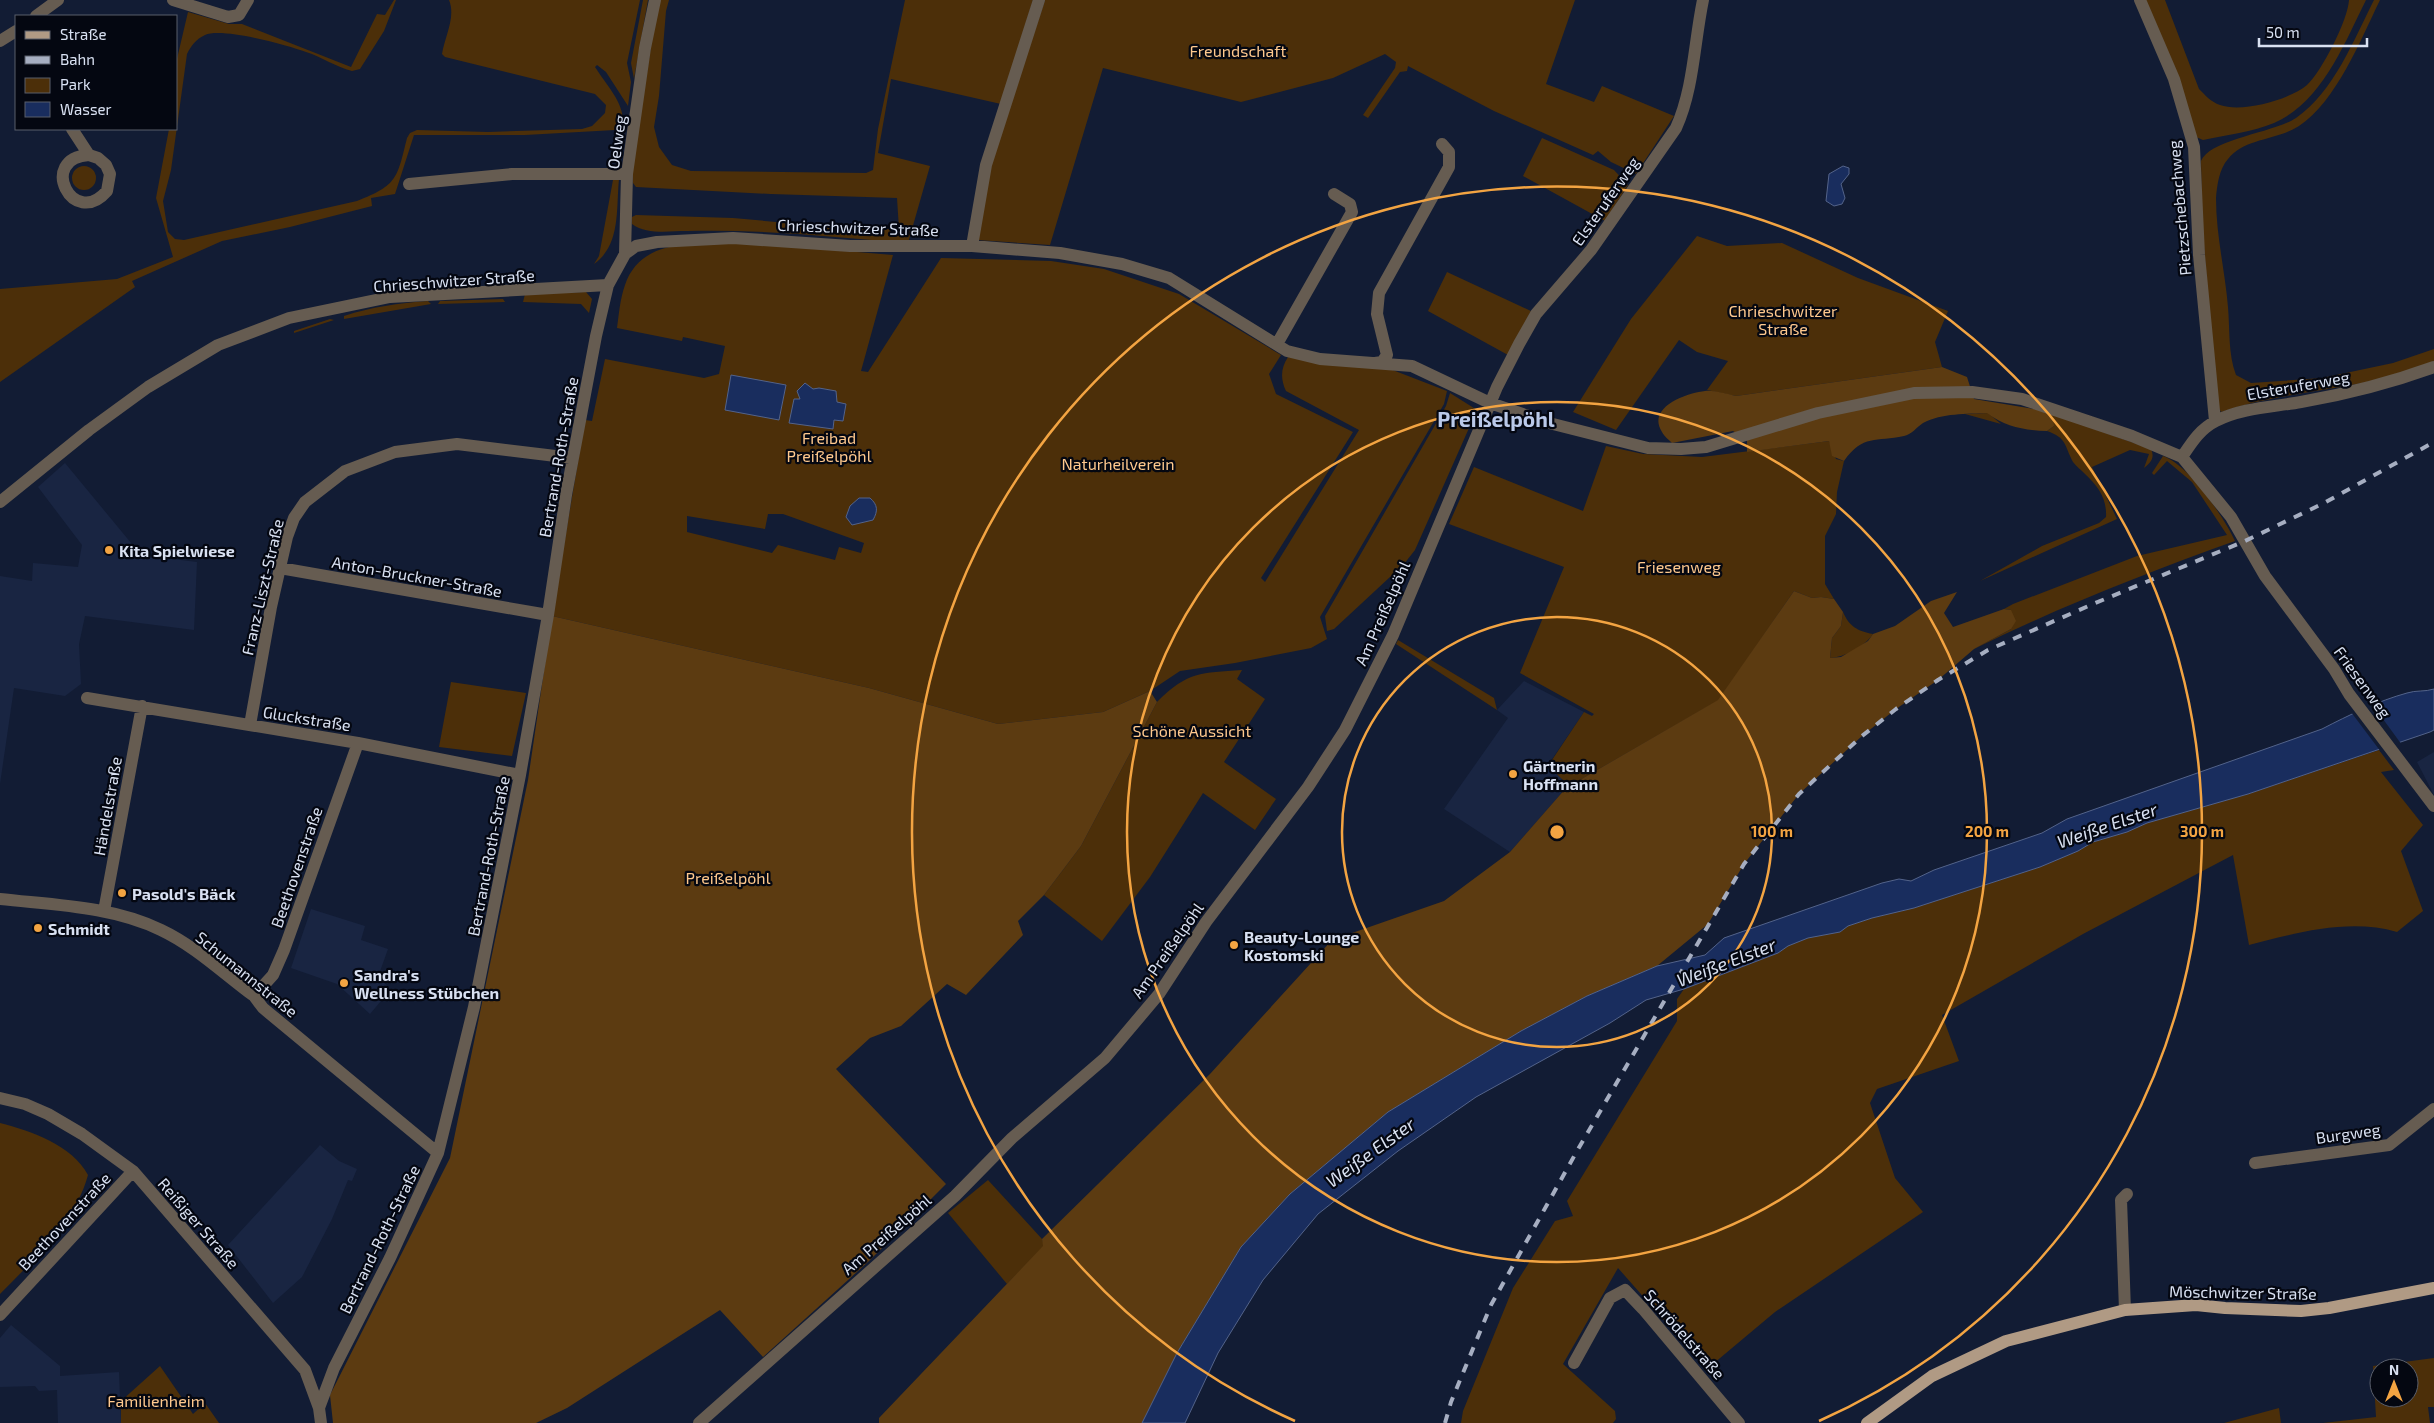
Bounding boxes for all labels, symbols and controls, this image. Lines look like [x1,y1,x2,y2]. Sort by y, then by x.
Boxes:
legend [15,15,178,130]
scale bar [2259,15,2366,47]
text: 50 m [2266,23,2300,41]
text: Straße [60,25,106,43]
park label: Freundschaft [1190,41,1286,60]
text: Bahn [60,50,95,68]
text: Park [60,75,91,93]
text: Wasser [60,100,112,118]
street label: Oelweg [603,114,629,170]
street label: Pietzschebachweg [2164,139,2194,276]
street label: Elsteruferweg [1567,153,1643,249]
street label: Chrieschwitzer Straße [777,215,939,239]
street label: Chrieschwitzer Straße [373,265,535,295]
park label: Chrieschwitzer Straße [1728,301,1838,338]
street label: Elsteruferweg [2245,367,2351,403]
street label: Bertrand-Roth-Straße [535,375,581,539]
district label: Preißelpöhl [1437,406,1555,431]
park label: Freibad Preißelpöhl [787,428,872,465]
park label: Naturheilverein [1062,454,1175,473]
street label: Franz-Liszt-Straße [237,517,287,657]
place label: Kita Spielwiese [119,541,235,560]
marker: Kita Spielwiese [103,544,115,556]
street label: Anton-Bruckner-Straße [330,552,504,600]
park label: Friesenweg [1637,557,1721,576]
street label: Am Preißelpöhl [1350,558,1414,668]
street label: Friesenweg [2331,642,2395,722]
street label: Gluckstraße [262,702,352,734]
park label: Schöne Aussicht [1133,721,1251,740]
street label: Händelstraße [89,755,125,857]
place label: Gärtnerin Hoffmann [1523,756,1598,793]
marker: Gärtnerin Hoffmann [1507,768,1519,780]
street label: Bertrand-Roth-Straße [463,774,513,938]
water label: Weiße Elster [2054,797,2161,852]
street label: Beethovenstraße [266,804,326,930]
text: 100 m [1751,822,1793,840]
text: 200 m [1965,822,2009,840]
text: 300 m [2180,822,2224,840]
centre of rings [1548,823,1566,841]
park label: Preißelpöhl [686,868,771,887]
place label: Pasold's Bäck [132,884,236,903]
marker: Pasold's Bäck [116,887,128,899]
street label: Am Preißelpöhl [1127,898,1207,1001]
place label: Schmidt [48,919,110,938]
marker: Schmidt [32,922,44,934]
street label: Schumannstraße [192,927,302,1021]
place label: Beauty-Lounge Kostomski [1244,927,1359,964]
water label: Weiße Elster [1673,933,1780,991]
marker: Beauty-Lounge Kostomski [1228,939,1240,951]
place label: Sandra's Wellness Stübchen [354,965,499,1002]
marker: Sandra's Wellness Stübchen [338,977,350,989]
water label: Weiße Elster [1321,1112,1419,1192]
street label: Burgweg [2315,1119,2382,1147]
street label: Bertrand-Roth-Straße [335,1162,423,1316]
street label: Beethovenstraße [14,1168,114,1274]
street label: Reißiger Straße [154,1174,244,1272]
street label: Am Preißelpöhl [837,1190,935,1278]
street label: Möschwitzer Straße [2169,1281,2317,1303]
street label: Schrödelstraße [1641,1285,1729,1383]
north arrow [2369,1358,2419,1408]
text: N [2389,1361,2399,1378]
park label: Familienheim [107,1391,205,1410]

